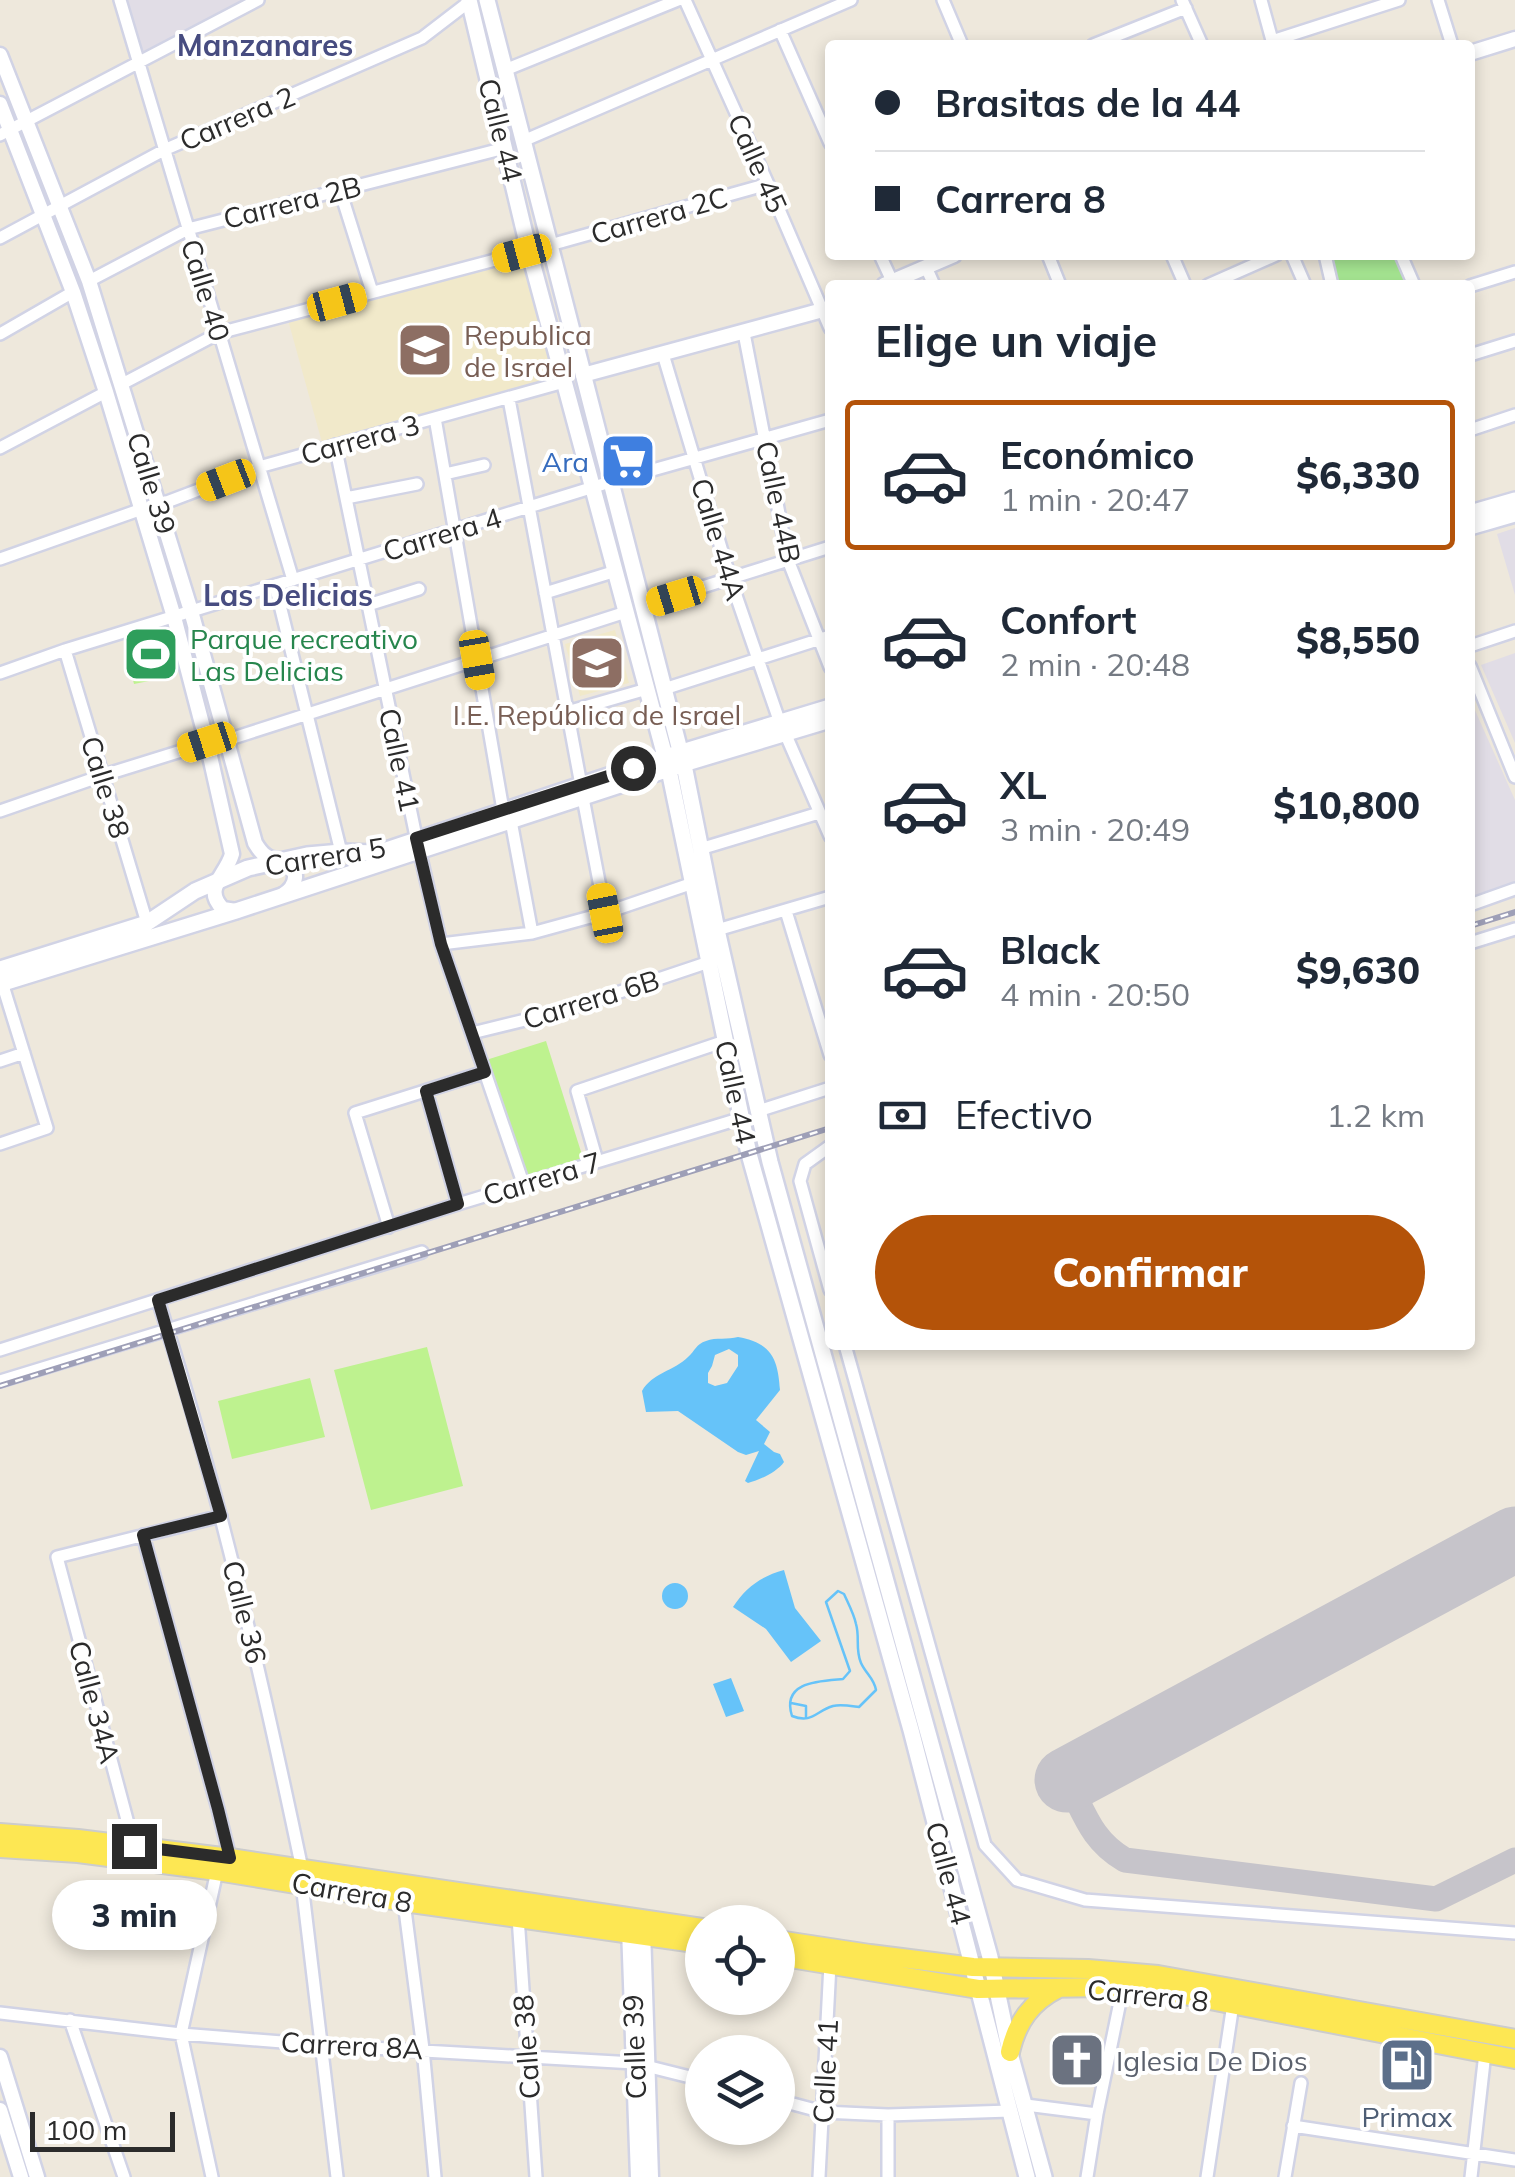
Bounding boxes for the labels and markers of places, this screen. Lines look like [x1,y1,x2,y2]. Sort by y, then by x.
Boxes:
place label: Republica de Israel [464,317,592,384]
school or university icon: Republica de Israel [395,320,455,380]
supermarket icon: Ara [598,431,658,491]
place label: Ara [542,444,589,479]
place label: Parque recreativo Las Delicias [190,621,418,688]
sports icon: Parque recreativo Las Delicias [121,624,181,684]
school or university icon: I.E. República de Israel [567,633,627,693]
place label: I.E. República de Israel [453,697,741,732]
church icon: Iglesia De Dios [1047,2030,1107,2090]
fuel station icon: Primax [1377,2035,1437,2095]
place label: Iglesia De Dios [1116,2043,1308,2078]
place label: Primax [1361,2099,1453,2134]

